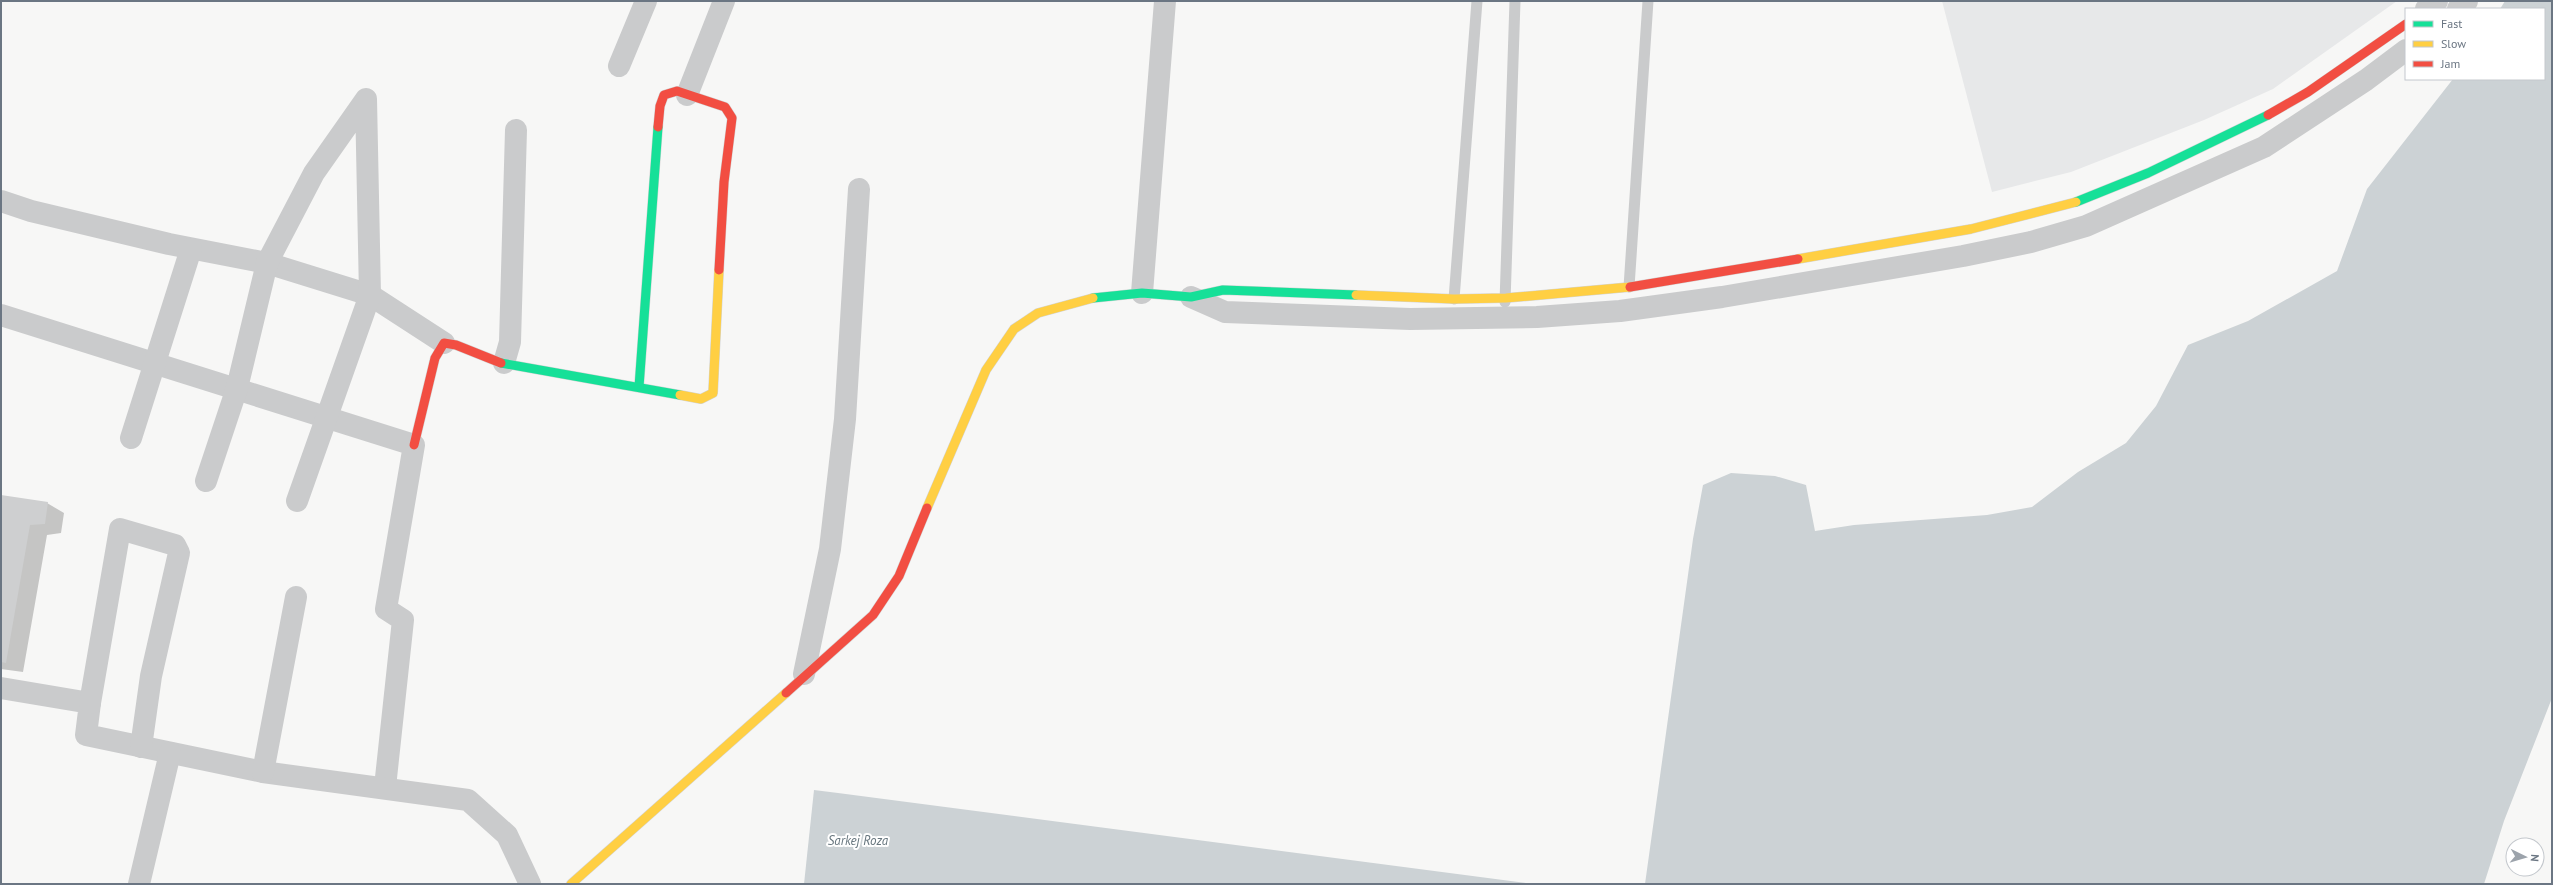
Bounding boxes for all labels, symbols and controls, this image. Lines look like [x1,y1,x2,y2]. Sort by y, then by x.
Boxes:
legend [2405,8,2545,80]
text: Fast [2441,16,2462,31]
text: Slow [2441,36,2466,51]
text: Jam [2440,56,2460,71]
water label: Sarkej Roza [828,832,889,849]
north arrow [2505,837,2545,877]
text: N [2528,854,2542,862]

